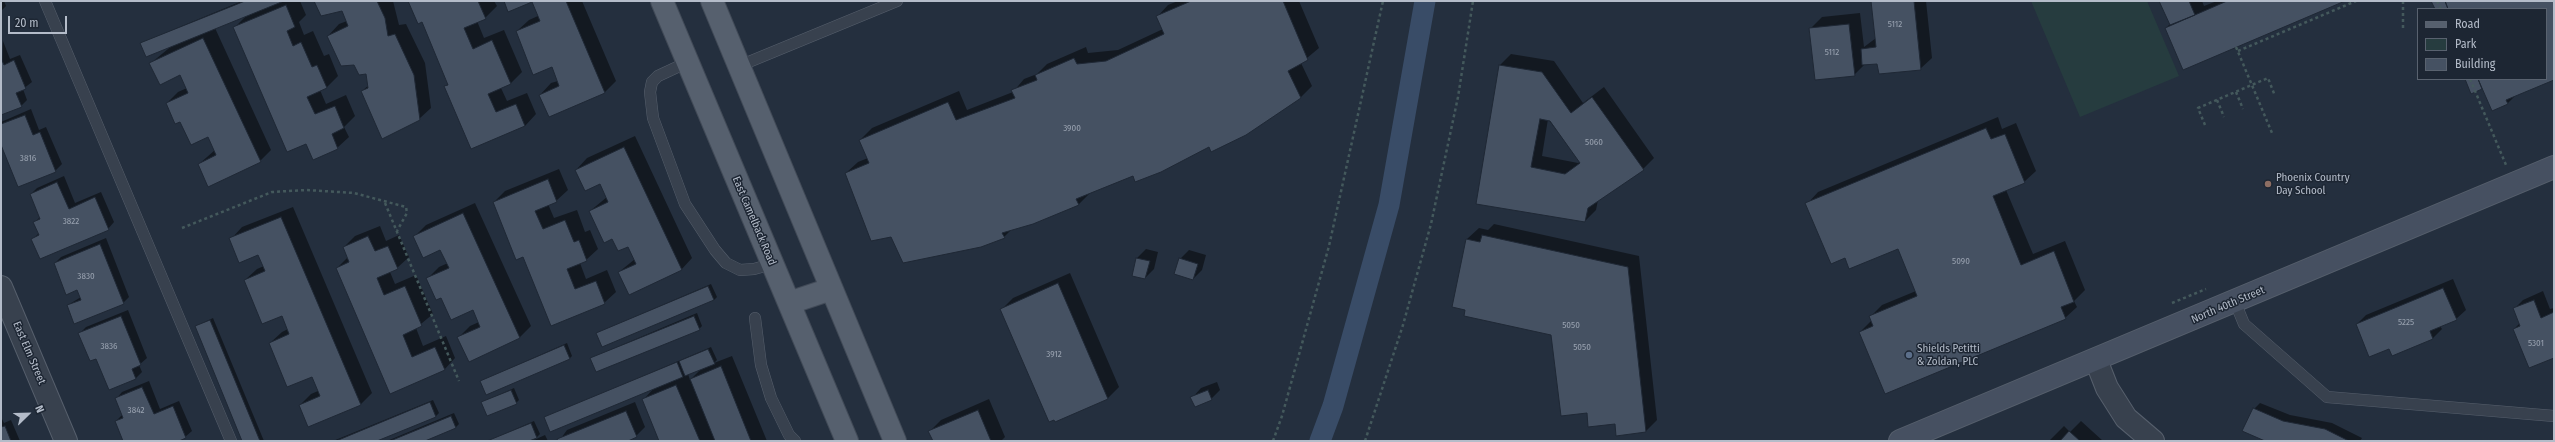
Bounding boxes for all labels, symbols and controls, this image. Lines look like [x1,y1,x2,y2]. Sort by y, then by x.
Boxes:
scale bar [10,8,69,34]
legend [2417,8,2547,80]
text: 20 m [15,16,39,30]
text: Road [2455,17,2480,31]
house number: 5112 [1888,19,1902,29]
text: Park [2455,37,2476,51]
house number: 5112 [1825,47,1839,57]
text: Building [2455,57,2495,71]
house number: 3900 [1063,123,1081,133]
house number: 5060 [1585,137,1603,147]
house number: 3816 [20,153,36,163]
place label: Phoenix Country Day School [2276,171,2350,197]
street label: East Camelback Road [729,175,779,267]
marker: Phoenix Country Day School [2263,179,2273,189]
house number: 3822 [63,216,79,226]
house number: 5090 [1952,256,1970,266]
house number: 3830 [77,271,95,281]
street label: North 40th Street [2189,284,2267,326]
house number: 5225 [2398,317,2414,327]
street label: East Elm Street [10,319,48,387]
house number: 5050 [1562,320,1580,330]
house number: 5301 [2528,338,2544,348]
house number: 3836 [100,341,118,351]
house number: 5050 [1573,342,1591,352]
place label: Shields Petitti & Zoldan, PLC [1917,342,1980,368]
house number: 3912 [1046,349,1062,359]
marker: Shields Petitti & Zoldan, PLC [1904,350,1914,360]
north arrow [8,394,48,434]
text: N [32,404,47,415]
house number: 3842 [128,405,144,415]

